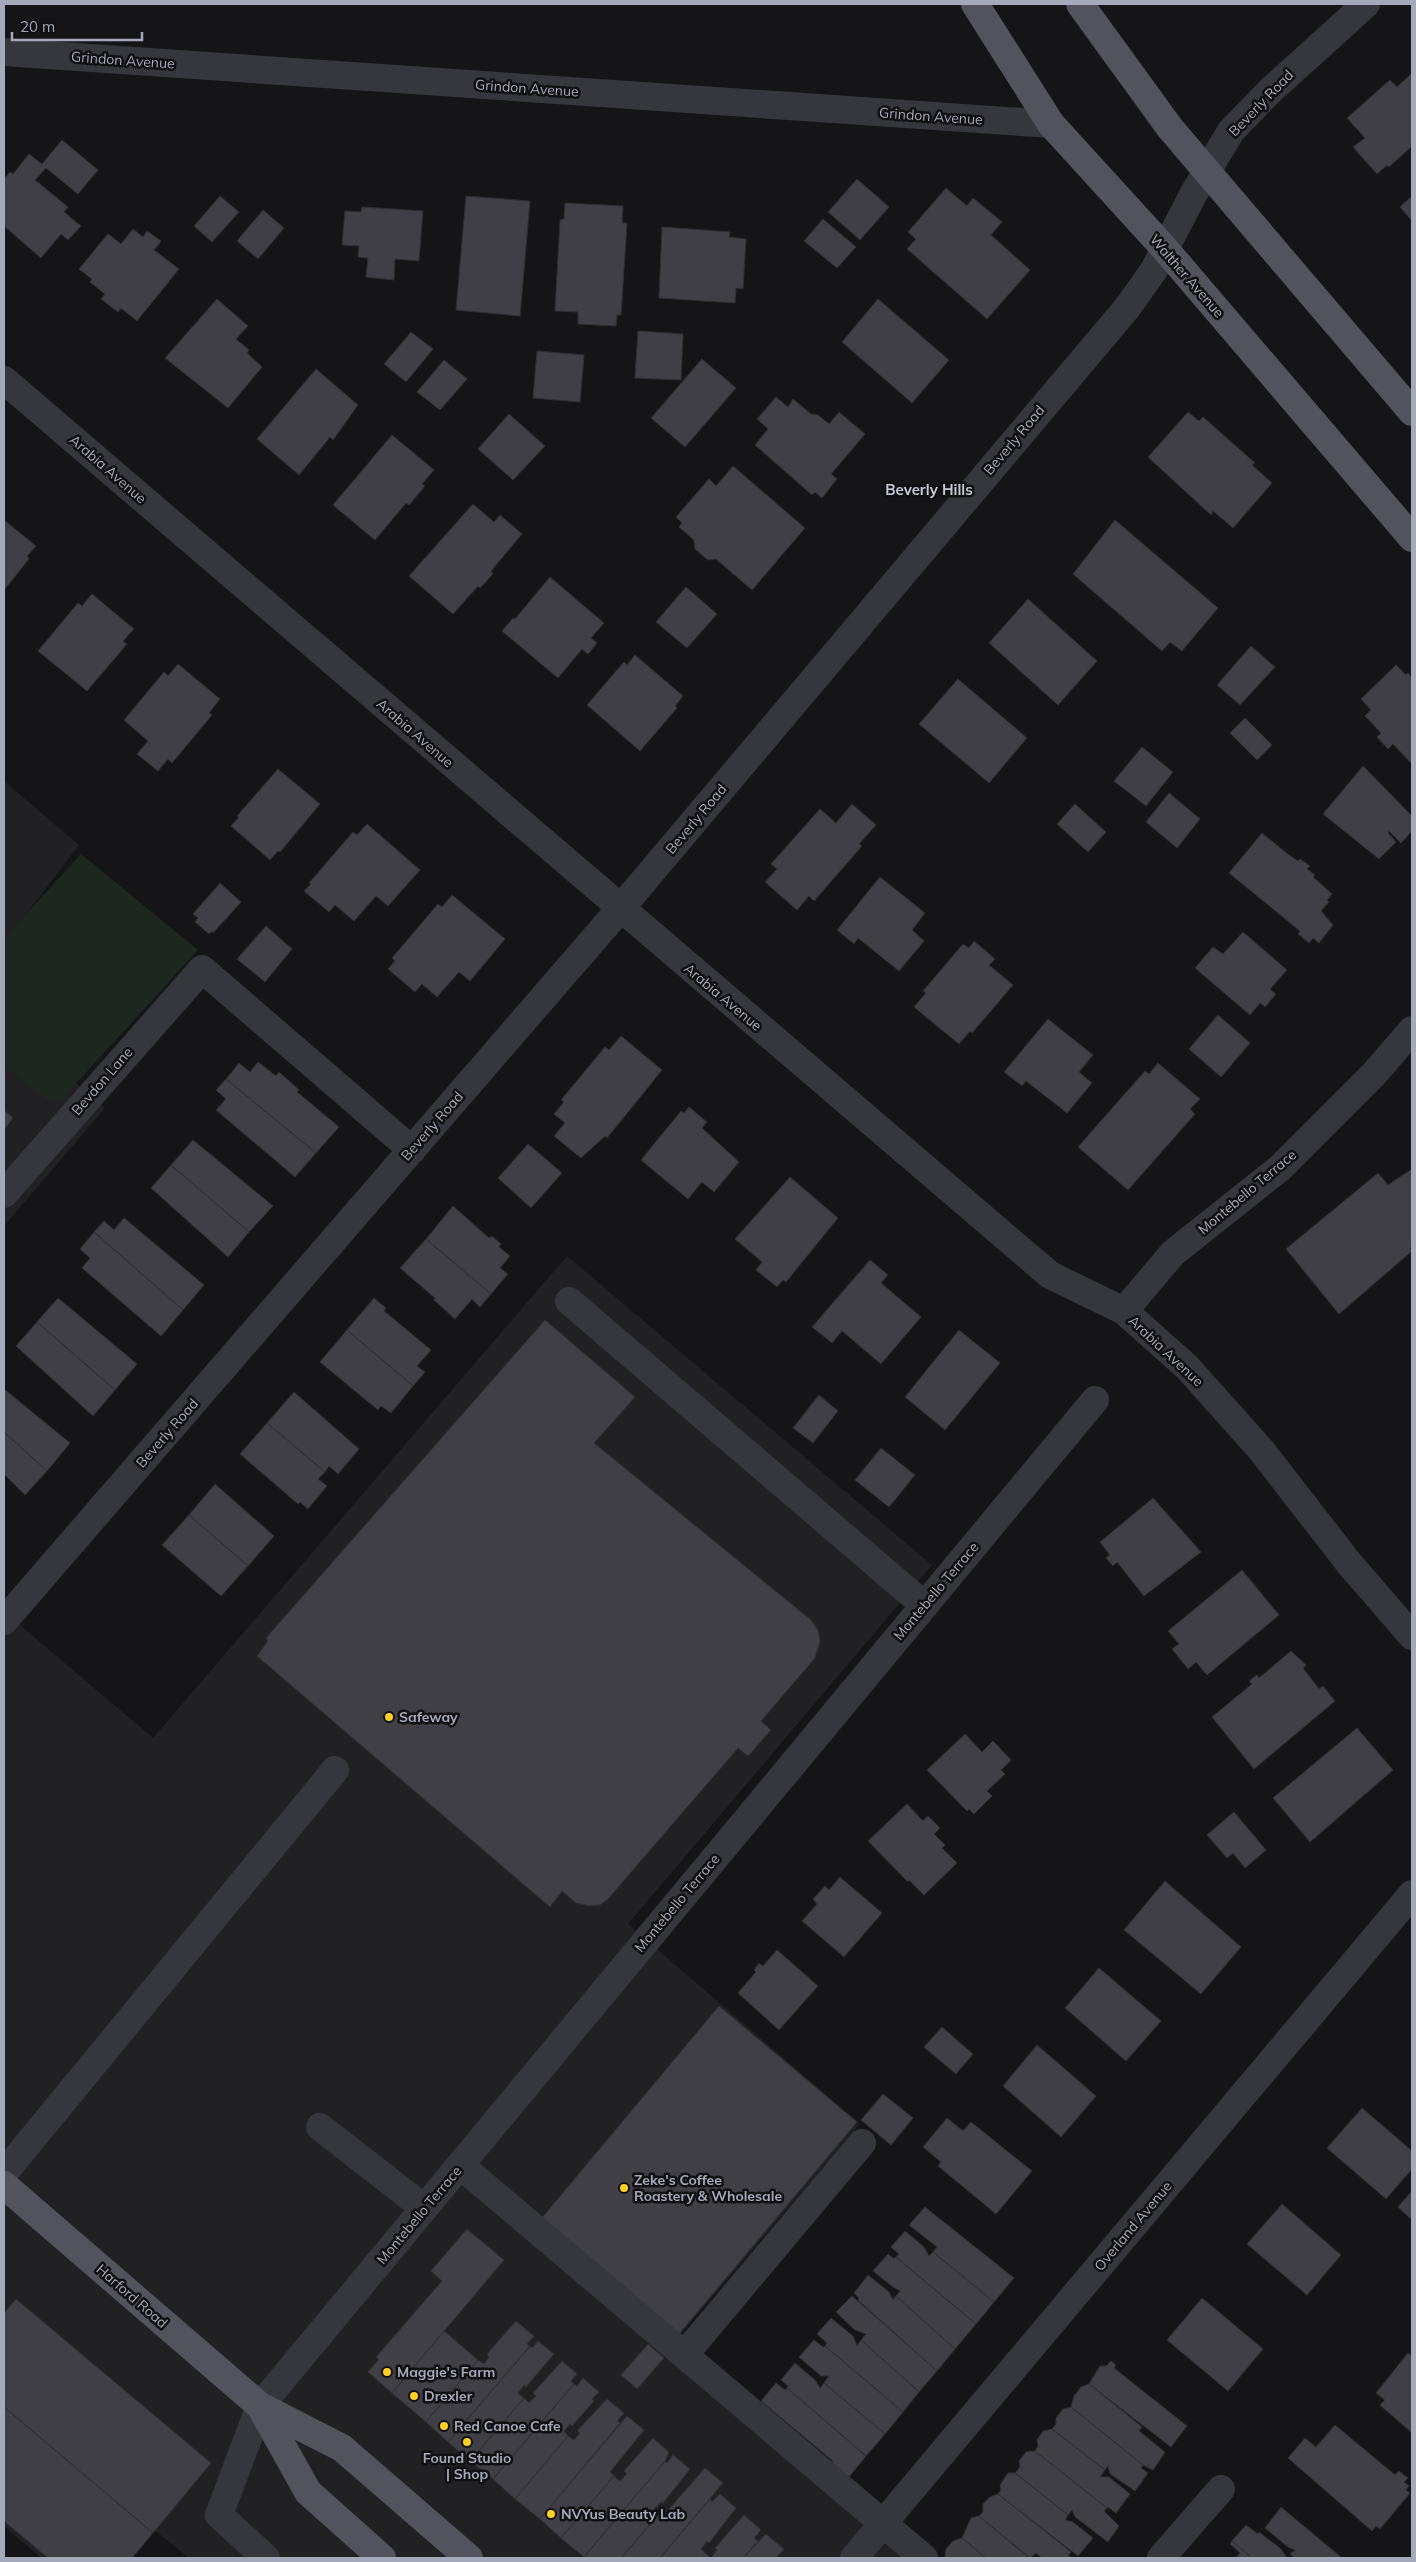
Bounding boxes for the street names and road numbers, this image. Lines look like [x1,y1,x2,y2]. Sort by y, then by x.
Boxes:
street label: Grindon Avenue [71,47,175,73]
street label: Beverly Road [1225,66,1297,140]
street label: Grindon Avenue [475,75,579,101]
street label: Grindon Avenue [879,103,983,129]
street label: Walther Avenue [1146,231,1228,321]
street label: Beverly Road [980,401,1048,479]
street label: Arabia Avenue [66,431,150,507]
street label: Arabia Avenue [373,695,457,771]
street label: Beverly Road [662,780,730,858]
street label: Arabia Avenue [680,959,766,1035]
street label: Bevdon Lane [67,1043,137,1119]
street label: Beverly Road [397,1088,467,1164]
street label: Montebello Terrace [1194,1146,1300,1238]
street label: Arabia Avenue [1125,1312,1207,1390]
street label: Beverly Road [132,1395,202,1471]
street label: Montebello Terrace [890,1538,982,1644]
street label: Montebello Terrace [631,1850,723,1956]
street label: Montebello Terrace [373,2162,465,2268]
street label: Overland Avenue [1090,2177,1176,2275]
street label: Harford Road [93,2260,171,2332]

